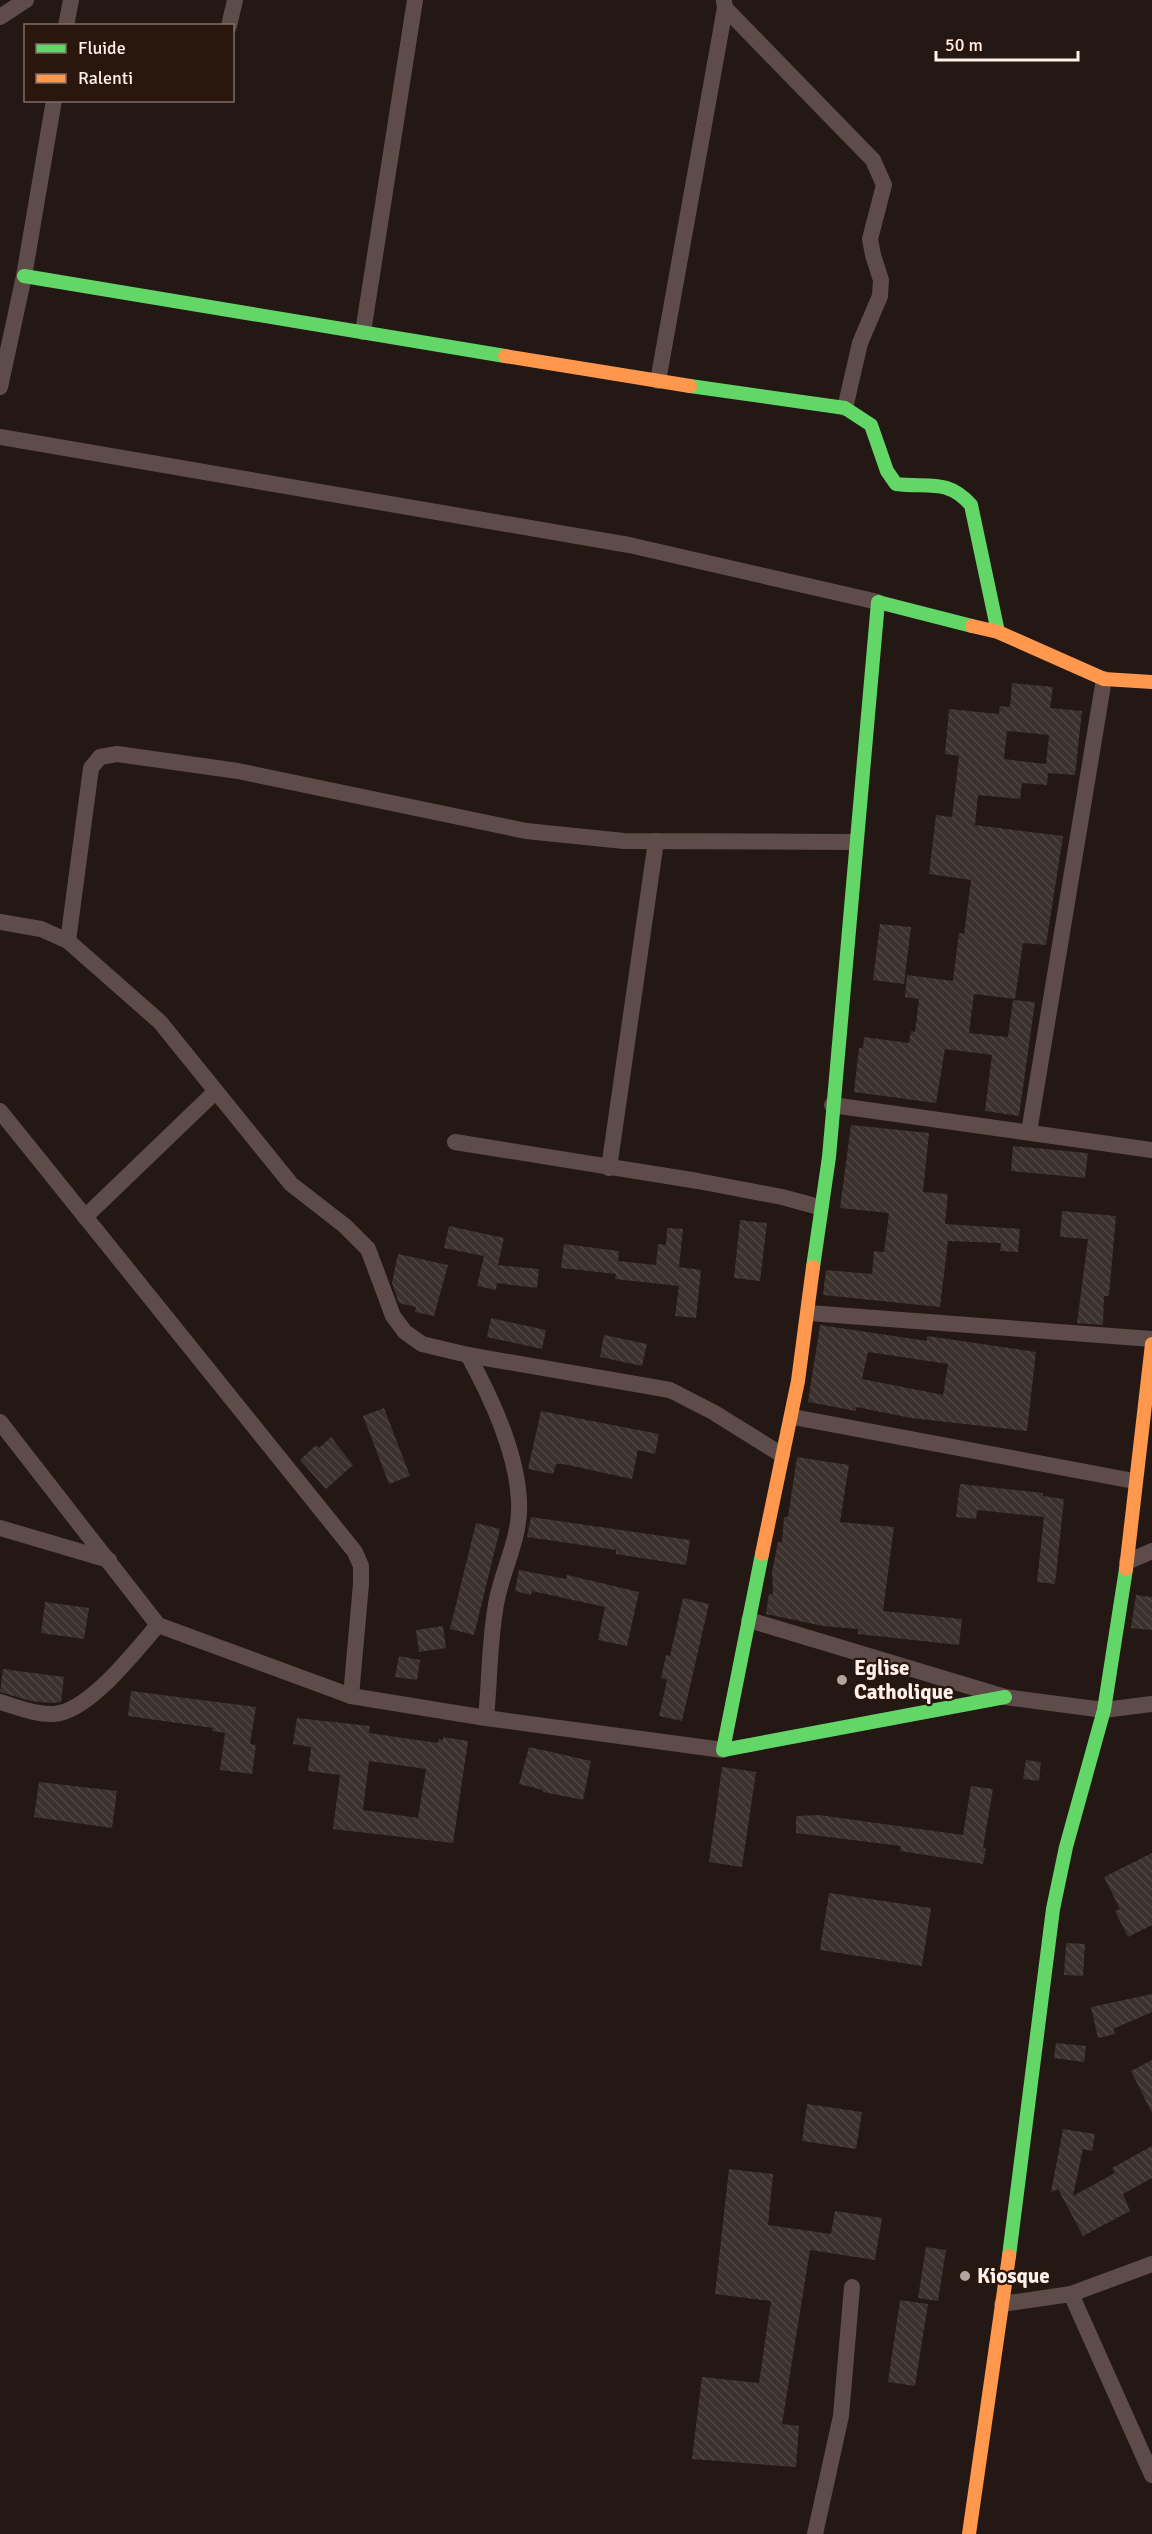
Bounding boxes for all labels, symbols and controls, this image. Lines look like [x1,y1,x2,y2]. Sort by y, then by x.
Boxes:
legend [24,24,234,102]
scale bar [936,24,1078,62]
text: 50 m [945,34,983,56]
text: Fluide [78,37,126,59]
text: Ralenti [78,67,133,89]
place label: Eglise Catholique [854,1655,953,1705]
marker: Eglise Catholique [835,1673,849,1687]
place label: Kiosque [977,2263,1050,2289]
marker: Kiosque [958,2269,972,2283]

